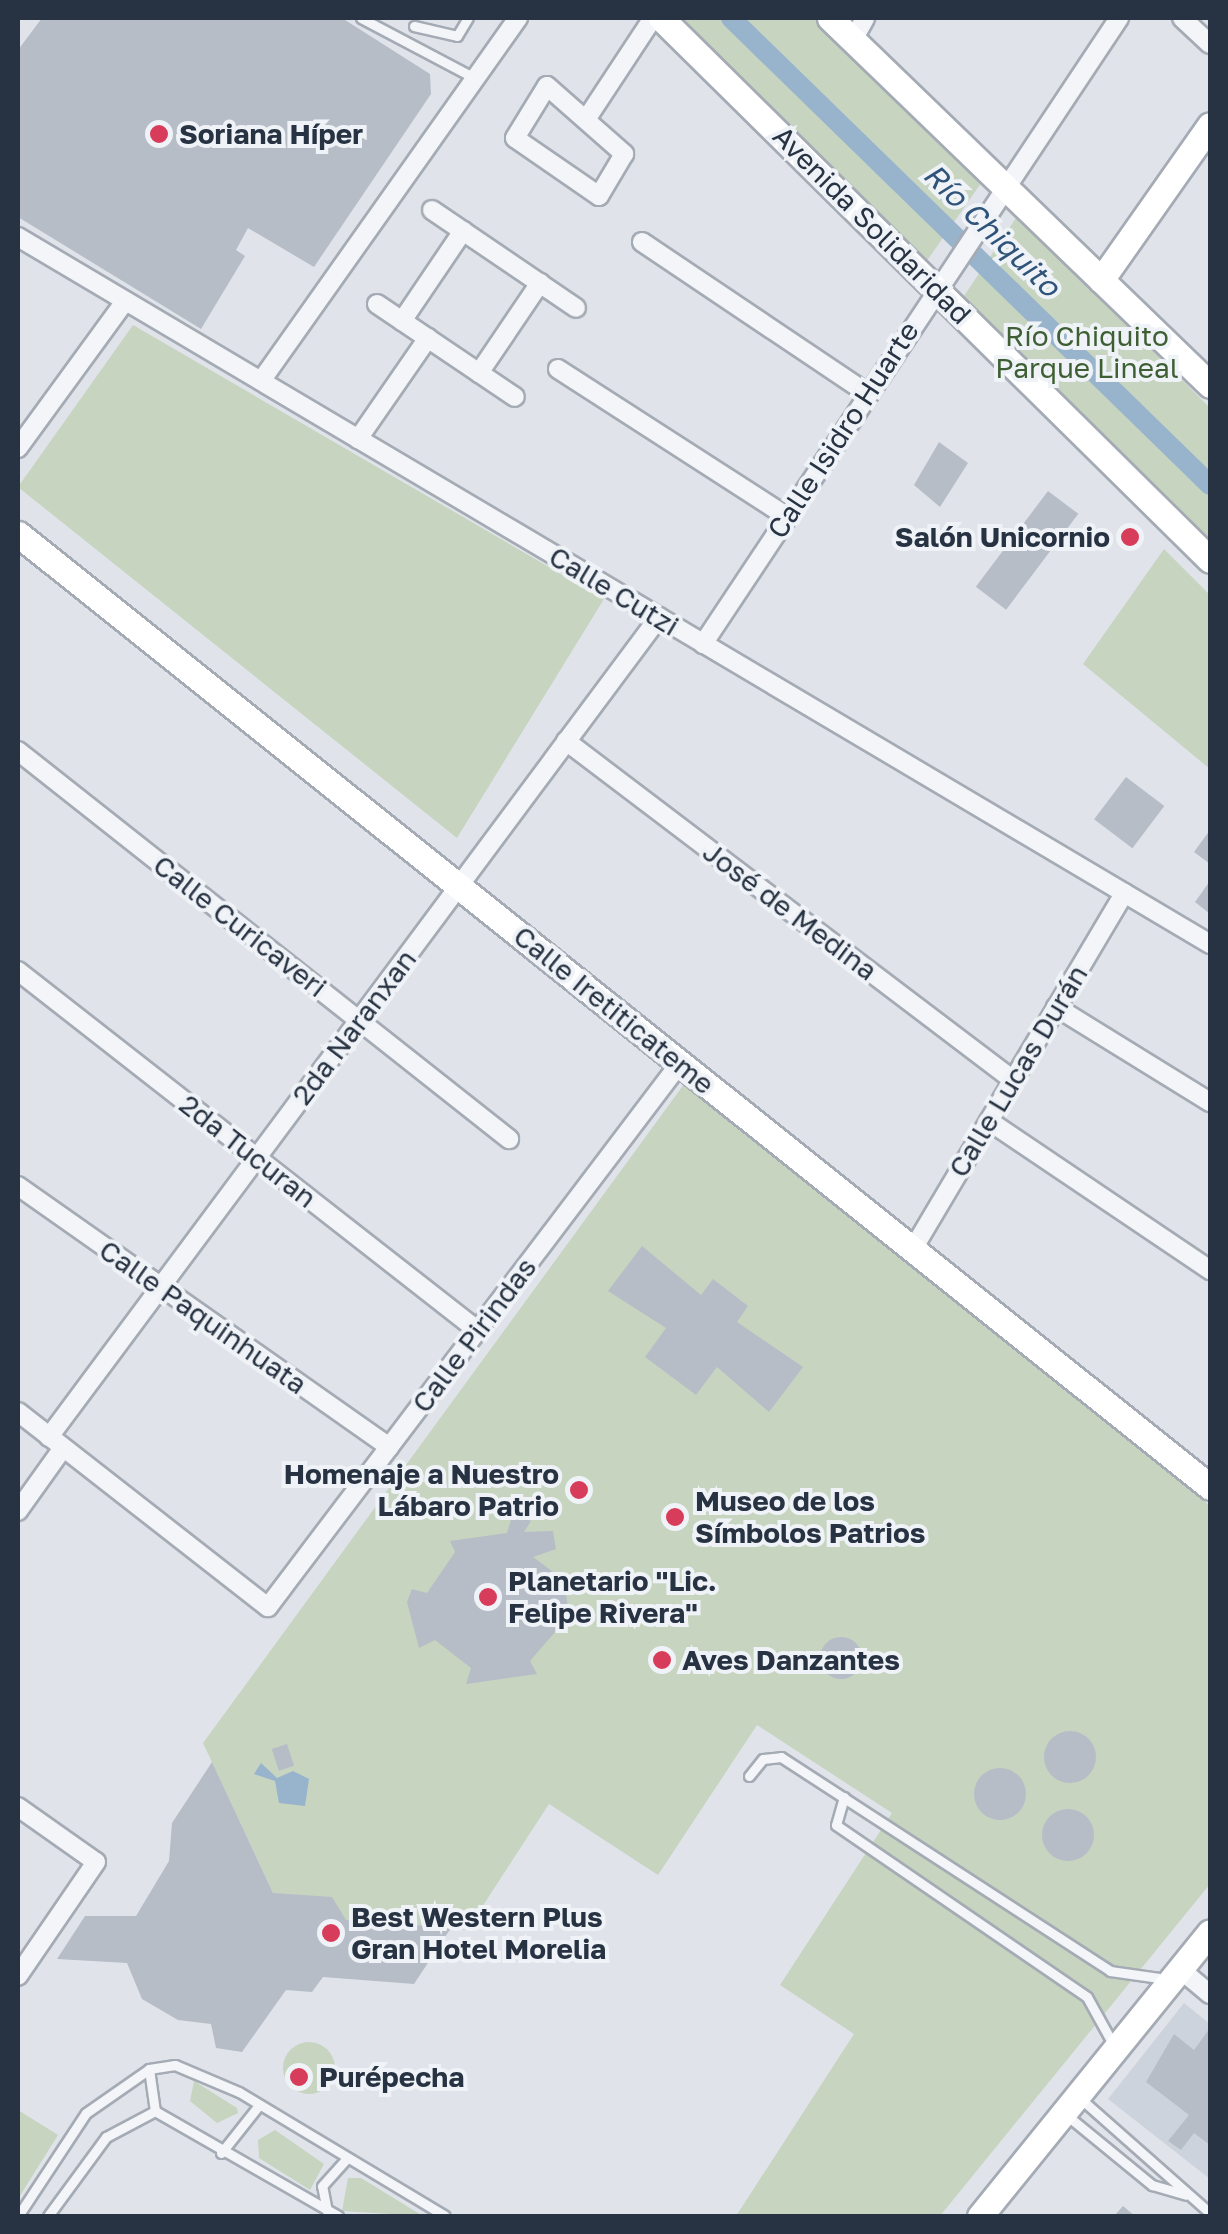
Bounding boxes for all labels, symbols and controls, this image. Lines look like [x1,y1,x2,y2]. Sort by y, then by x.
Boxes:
place label: Soriana Híper [179,117,363,151]
street label: Avenida Solidaridad [766,119,978,331]
marker: Soriana Híper [148,123,170,145]
water label: Río Chiquito [916,156,1068,304]
street label: Calle Isidro Huarte [760,315,926,545]
park label: Río Chiquito Parque Lineal [995,319,1179,385]
place label: Salón Unicornio [895,520,1110,554]
marker: Salón Unicornio [1119,526,1141,548]
street label: Calle Cutzi [543,539,685,643]
street label: José de Medina [696,835,884,987]
street label: Calle Curicaveri [147,848,333,1004]
street label: Calle Iretiticateme [507,919,721,1101]
street label: 2da Naranxan [285,943,423,1111]
street label: Calle Lucas Durán [941,959,1095,1183]
street label: 2da Tucuran [173,1087,323,1215]
street label: Calle Paquinhuata [93,1233,313,1401]
street label: Calle Pirindas [405,1251,543,1419]
place label: Homenaje a Nuestro Lábaro Patrio [284,1457,559,1523]
marker: Homenaje a Nuestro Lábaro Patrio [568,1479,590,1501]
place label: Museo de los Símbolos Patrios [695,1484,926,1550]
marker: Museo de los Símbolos Patrios [664,1506,686,1528]
place label: Planetario "Lic. Felipe Rivera" [508,1564,717,1630]
marker: Planetario "Lic. Felipe Rivera" [477,1586,499,1608]
place label: Aves Danzantes [682,1643,900,1677]
marker: Aves Danzantes [651,1649,673,1671]
place label: Best Western Plus Gran Hotel Morelia [351,1900,606,1966]
marker: Best Western Plus Gran Hotel Morelia [320,1922,342,1944]
place label: Purépecha [319,2060,464,2094]
marker: Purépecha [288,2066,310,2088]

